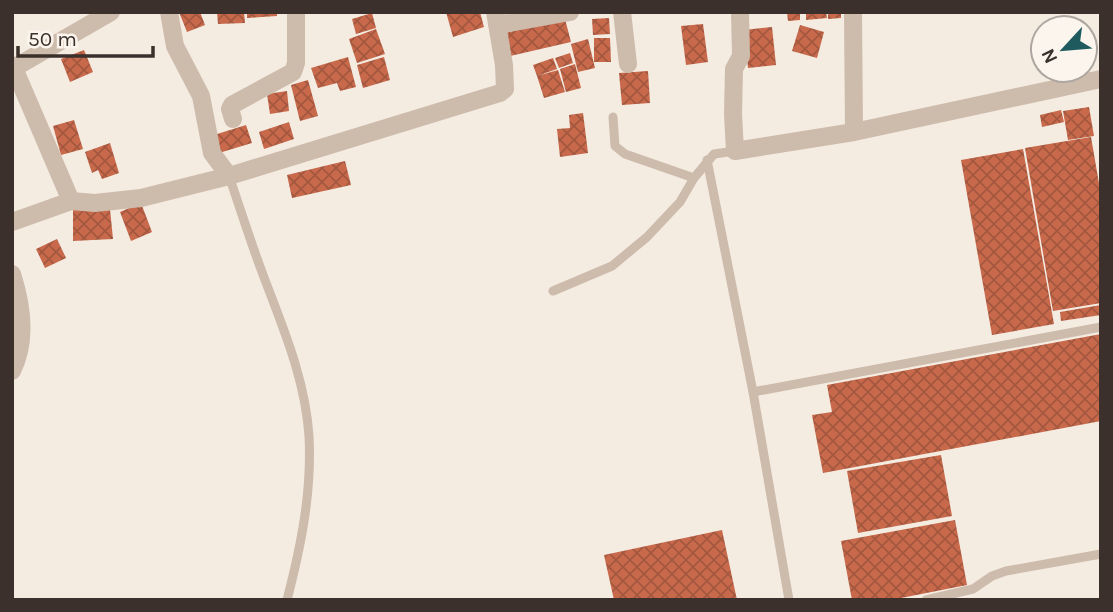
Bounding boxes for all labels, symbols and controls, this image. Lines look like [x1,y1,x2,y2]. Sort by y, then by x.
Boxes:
scale bar [18,14,152,58]
north arrow [1029,14,1099,84]
text: 50 m [28,27,77,51]
text: N [1037,45,1062,67]

